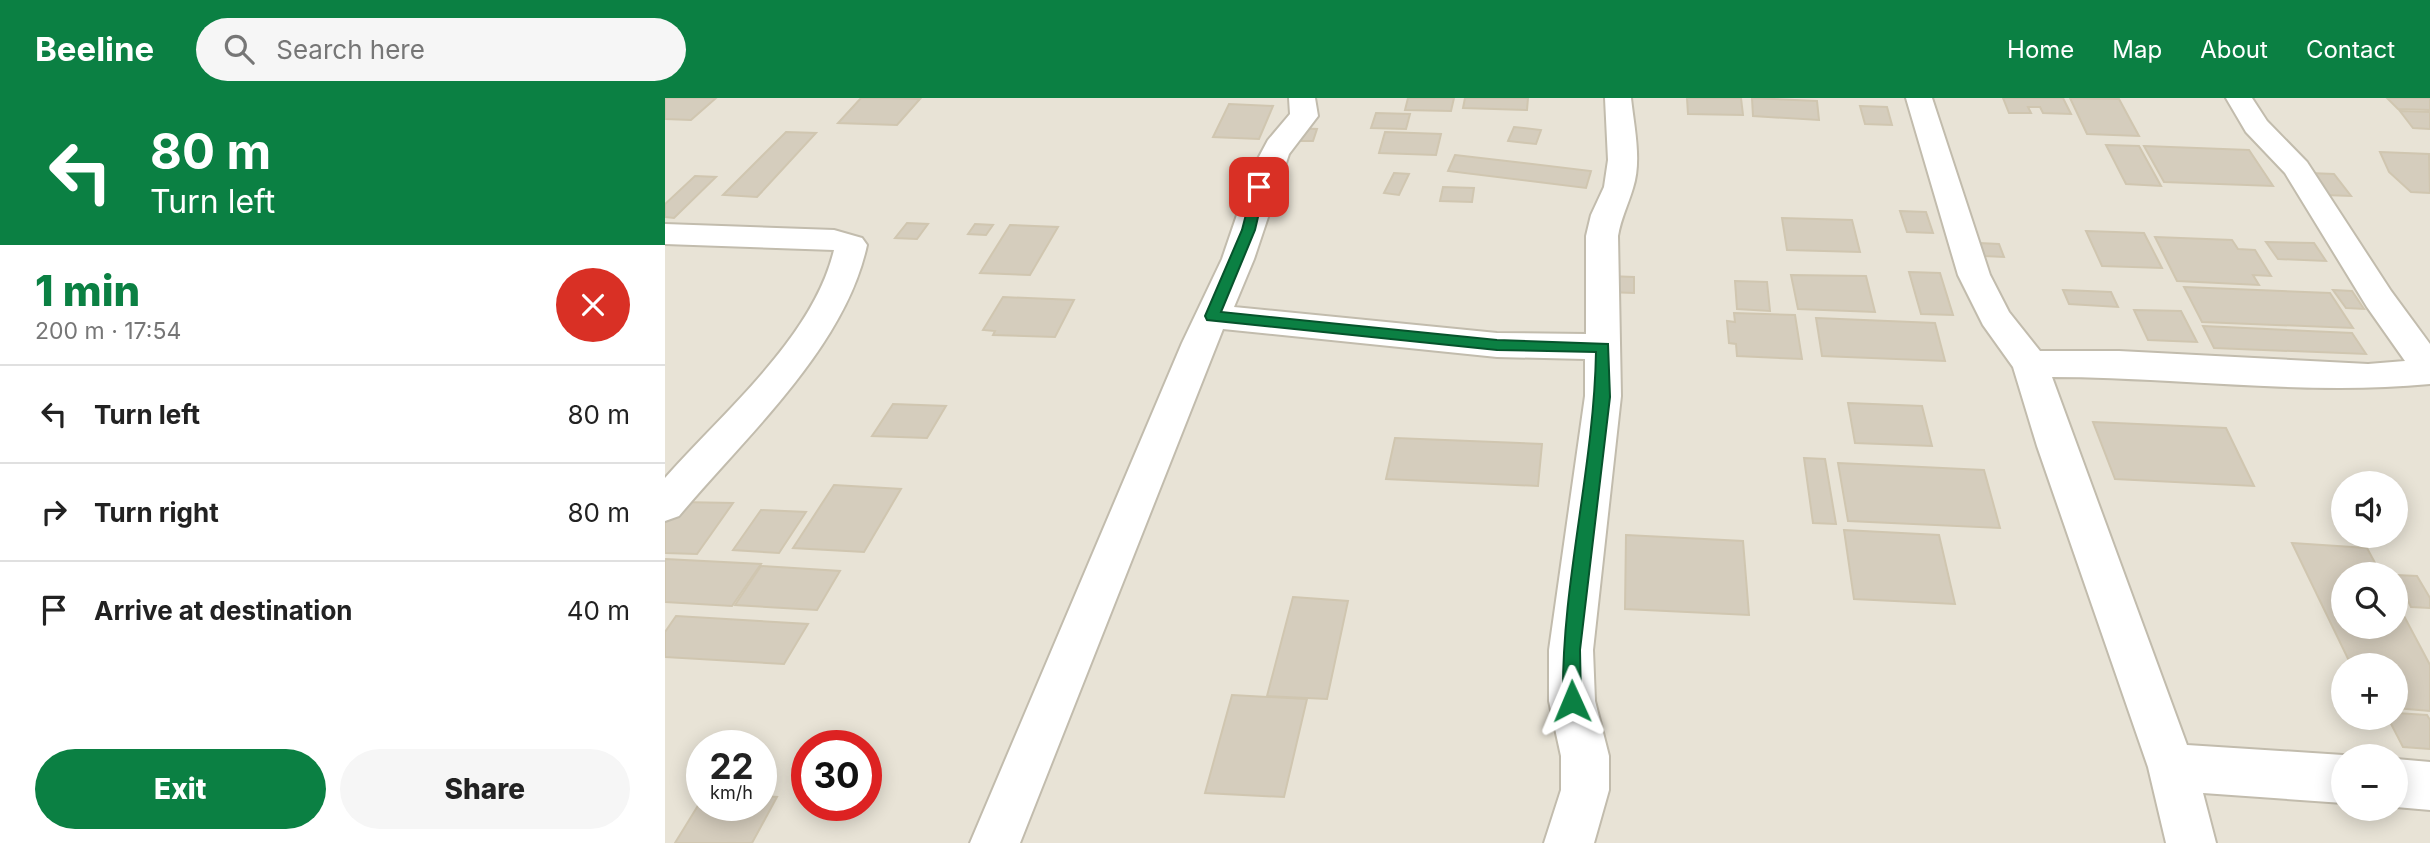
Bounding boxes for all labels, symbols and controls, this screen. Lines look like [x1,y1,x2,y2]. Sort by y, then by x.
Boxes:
search box [196,18,686,81]
text: Beeline [35,29,154,69]
icon: search [220,30,258,68]
text: Search here [276,34,425,65]
text: Home [2007,35,2074,64]
text: Map [2112,35,2162,64]
text: About [2200,35,2268,64]
text: Contact [2306,35,2395,64]
text: 80 m [150,122,271,181]
icon: left [35,126,126,217]
pin [1229,157,1289,217]
icon: arrive [1240,168,1278,206]
text: Turn left [150,182,275,221]
text: 1 min [35,265,140,316]
button: close [556,268,630,342]
text: 200 m · 17:54 [35,317,181,345]
icon: left [35,395,73,433]
text: Turn left [94,399,200,430]
text: 80 m [567,399,630,430]
map controls [2331,471,2408,821]
button: sound [2331,471,2408,548]
icon: right [35,493,73,531]
text: Turn right [94,497,219,528]
text: 80 m [567,497,630,528]
button: search [2331,562,2408,639]
icon: arrive [35,591,73,629]
text: Arrive at destination [94,595,353,626]
text: 40 m [567,595,630,626]
button: + [2331,653,2408,730]
position arrow [1535,664,1609,738]
speed limit sign: 30 [791,730,882,821]
button: − [2331,744,2408,821]
text: 22 [709,745,754,787]
button: Exit [35,749,326,829]
button: Share [340,749,630,829]
text: km/h [710,782,753,803]

